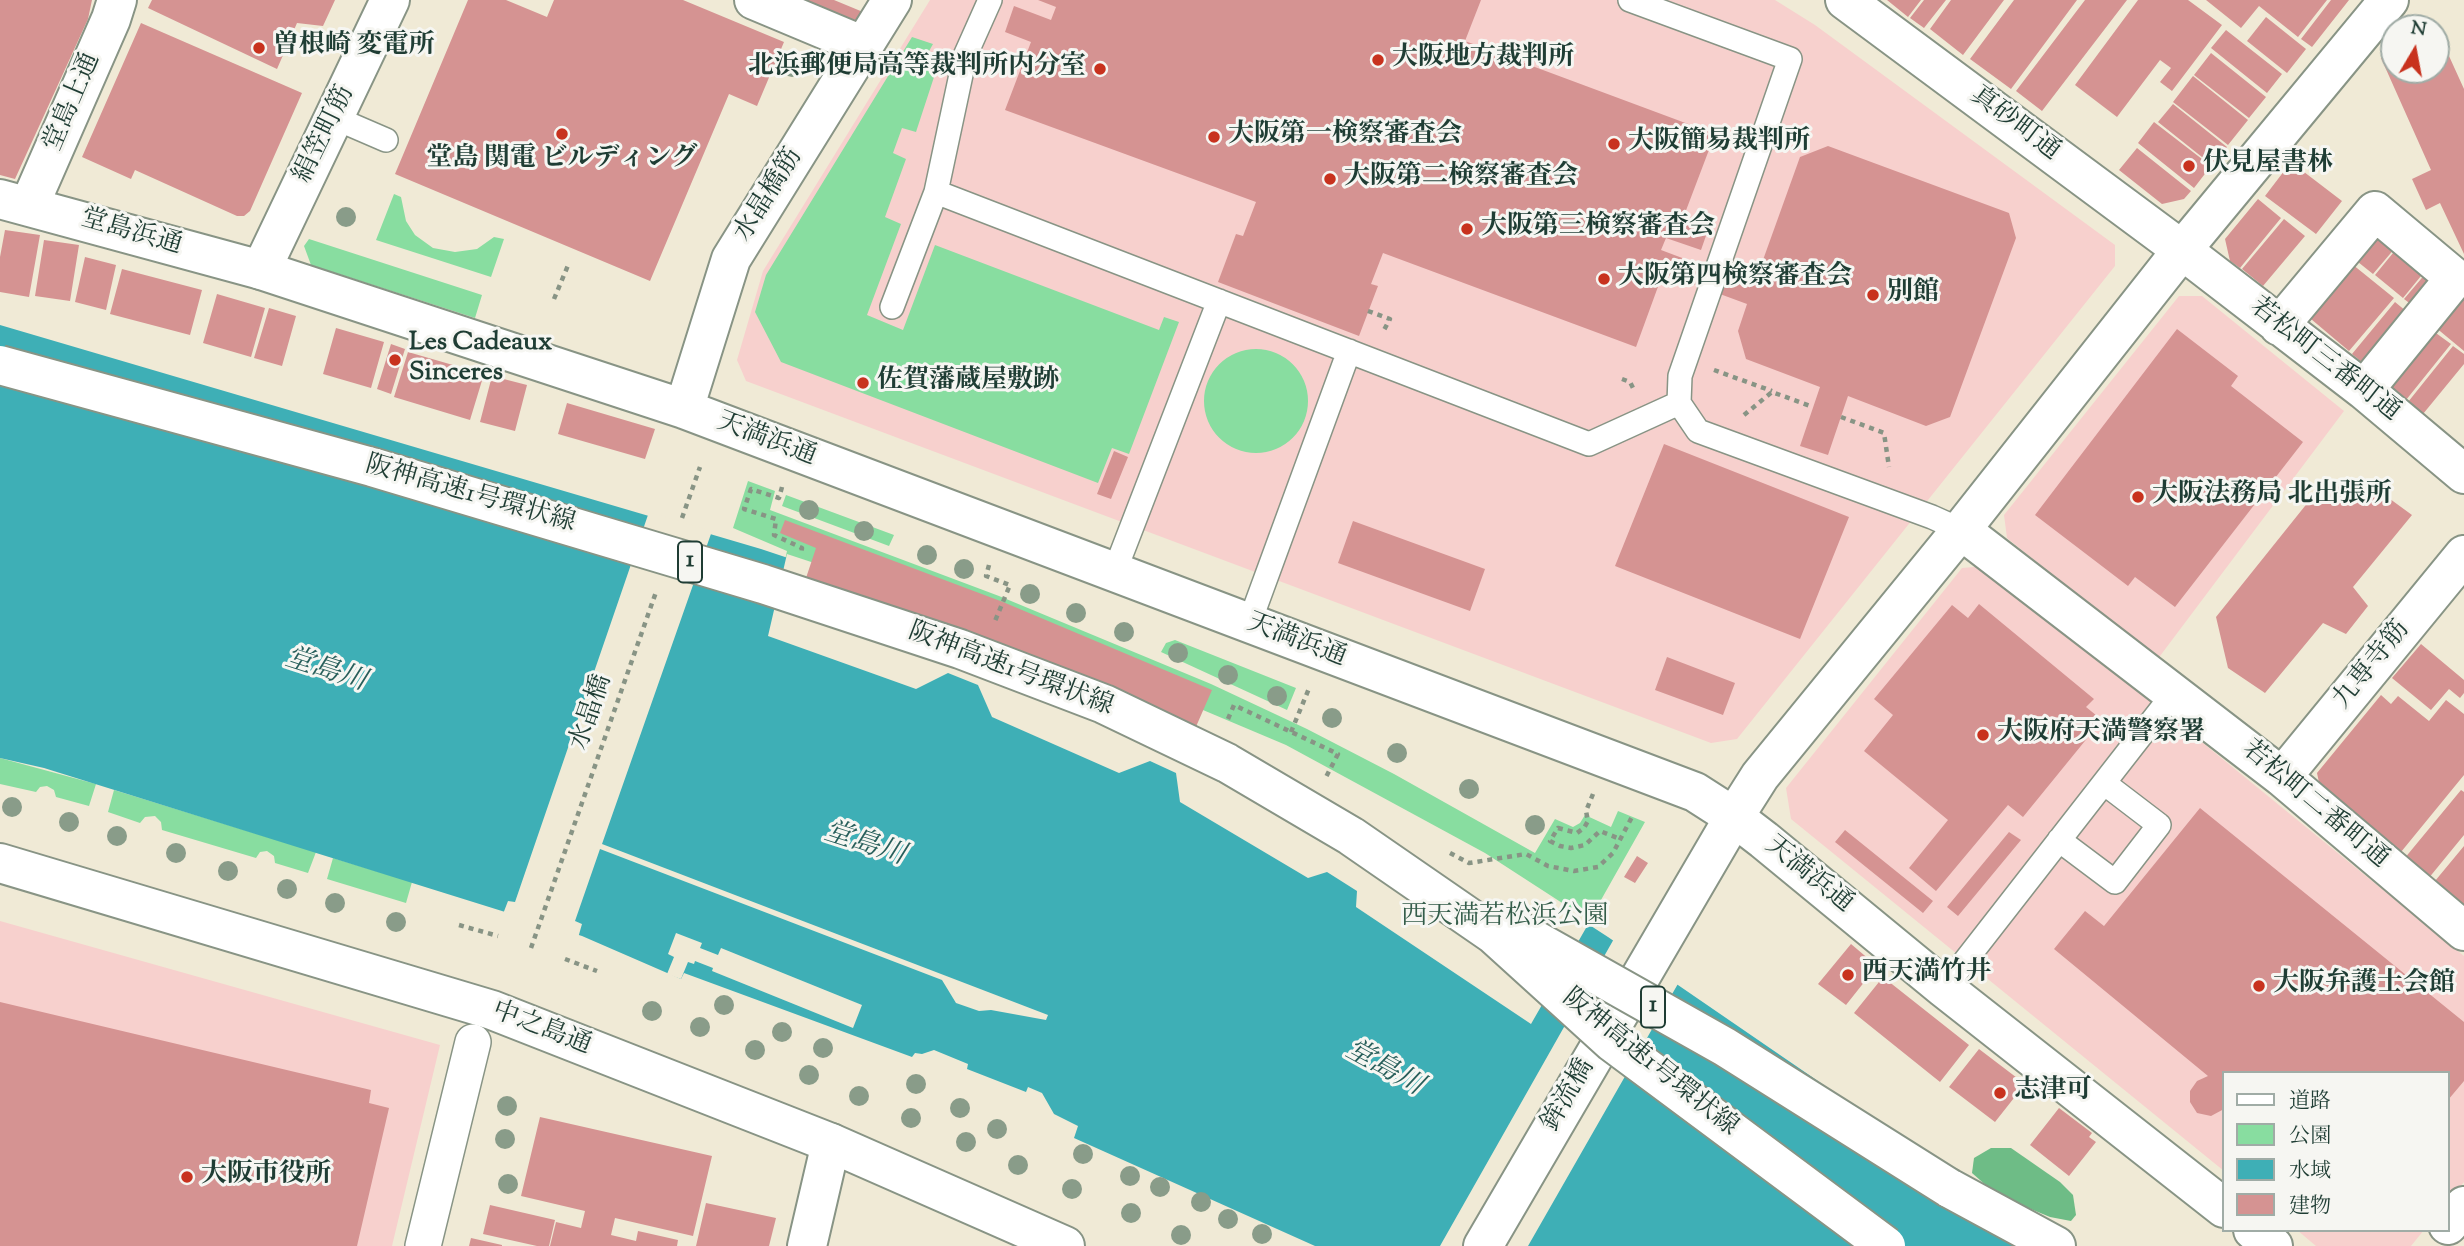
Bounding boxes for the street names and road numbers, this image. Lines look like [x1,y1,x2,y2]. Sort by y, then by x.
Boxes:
street label: 堂島上通 [39,49,109,157]
street label: 絹笠町筋 [289,81,363,189]
street label: 真砂町通 [1963,81,2065,169]
street label: 水晶橋筋 [729,144,811,248]
street label: 堂島浜通 [77,205,185,263]
street label: 若松町三番町通 [2243,293,2405,429]
street label: 天満浜通 [712,408,820,474]
street label: 阪神高速1号環状線 [361,451,579,541]
road number: 1 [678,542,702,582]
street label: 天満浜通 [1242,609,1350,675]
street label: 九専寺筋 [2328,616,2418,716]
street label: 阪神高速1号環状線 [903,618,1117,724]
street label: 水晶橋 [566,671,620,755]
street label: 若松町二番町通 [2234,736,2394,876]
street label: 天満浜通 [1758,831,1858,921]
street label: 阪神高速1号環状線 [1555,984,1743,1144]
road number: 1 [1641,987,1665,1028]
street label: 中之島通 [487,997,595,1063]
street label: 鉾流橋 [1537,1054,1603,1138]

